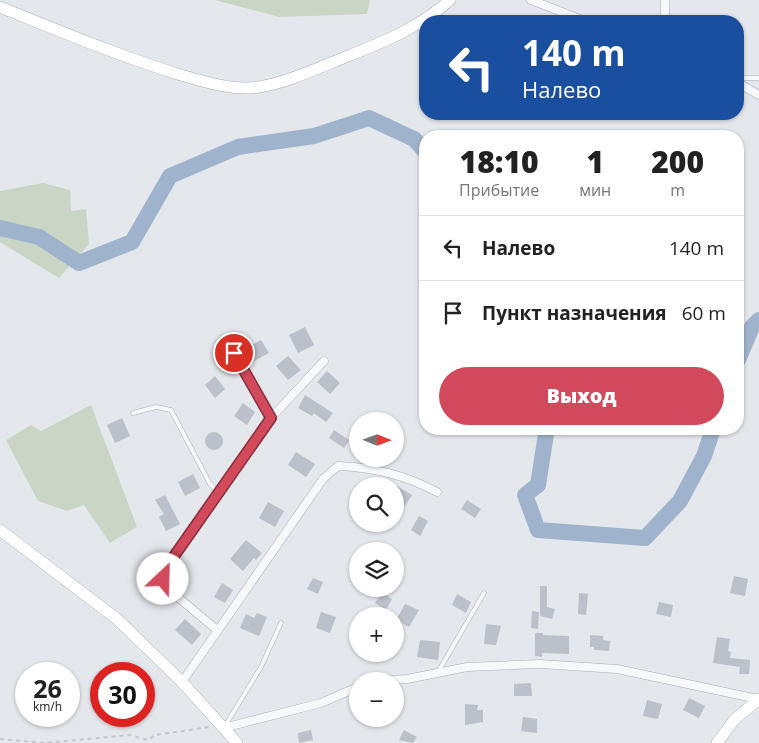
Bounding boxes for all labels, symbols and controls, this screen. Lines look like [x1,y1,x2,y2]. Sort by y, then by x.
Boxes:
text: 140 m [522,29,626,76]
icon: left [439,35,504,100]
text: Налево [522,74,601,104]
text: 18:10 [460,141,539,182]
text: 1 [586,141,604,182]
text: 200 [651,141,704,182]
text: Прибытие [459,179,539,201]
text: мин [579,179,611,201]
text: m [670,179,685,201]
icon: left [439,234,467,262]
text: Налево [482,235,555,261]
text: 140 m [669,235,724,261]
icon: arrive [439,299,467,327]
text: Пункт назначения [482,300,667,326]
text: 60 m [682,300,726,326]
pin [213,332,255,374]
icon: arrive [220,339,248,367]
button: Выход [439,367,724,425]
north arrow [349,412,404,468]
map controls [349,412,404,727]
button: search [349,477,404,532]
button: layers [349,542,404,597]
position arrow [136,552,188,604]
button: + [349,607,404,662]
speed limit sign: 30 [90,662,155,727]
text: 26 [33,671,62,705]
button: − [349,672,404,727]
text: km/h [33,698,62,715]

